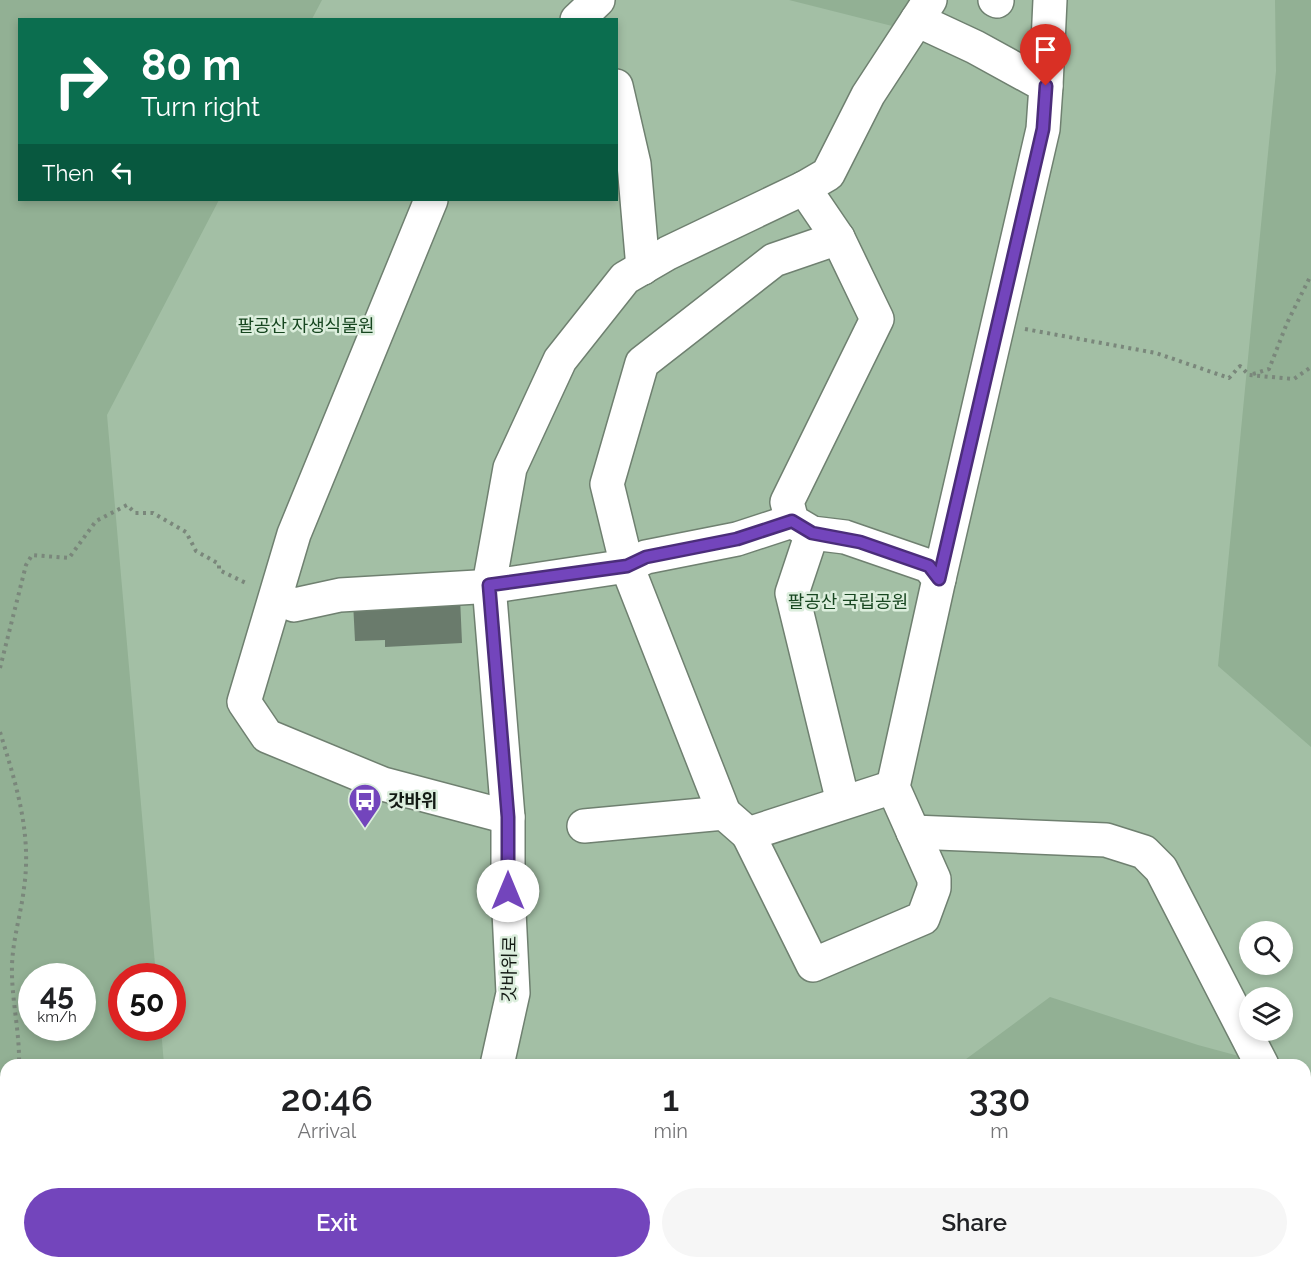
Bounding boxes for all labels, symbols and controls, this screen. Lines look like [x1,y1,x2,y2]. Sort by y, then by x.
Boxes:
pin [1020,24,1071,86]
icon: arrive [1029,33,1062,66]
text: 80 m [141,41,241,90]
icon: right [42,42,120,120]
text: Turn right [141,91,260,122]
icon: left [106,156,139,189]
text: Then [42,160,94,186]
park label: 팔공산 자생식물원 [237,315,375,336]
park label: 팔공산 국립공원 [788,591,908,612]
bus stop icon: 갓바위 [347,782,383,829]
place label: 갓바위 [388,790,438,811]
position arrow [476,859,540,923]
map controls [1239,921,1293,1041]
button: search [1239,921,1293,975]
street label: 갓바위로 [498,936,520,1002]
speed limit sign: 50 [108,963,186,1041]
text: 45 [40,977,74,1012]
button: layers [1239,987,1293,1041]
text: km/h [37,1008,77,1026]
text: 20:46 [281,1077,373,1119]
text: 1 [662,1077,679,1119]
text: 330 [969,1077,1030,1119]
text: Arrival [297,1119,356,1143]
text: min [654,1119,688,1143]
text: m [990,1119,1009,1143]
button: Exit [24,1188,650,1257]
button: Share [662,1188,1287,1257]

